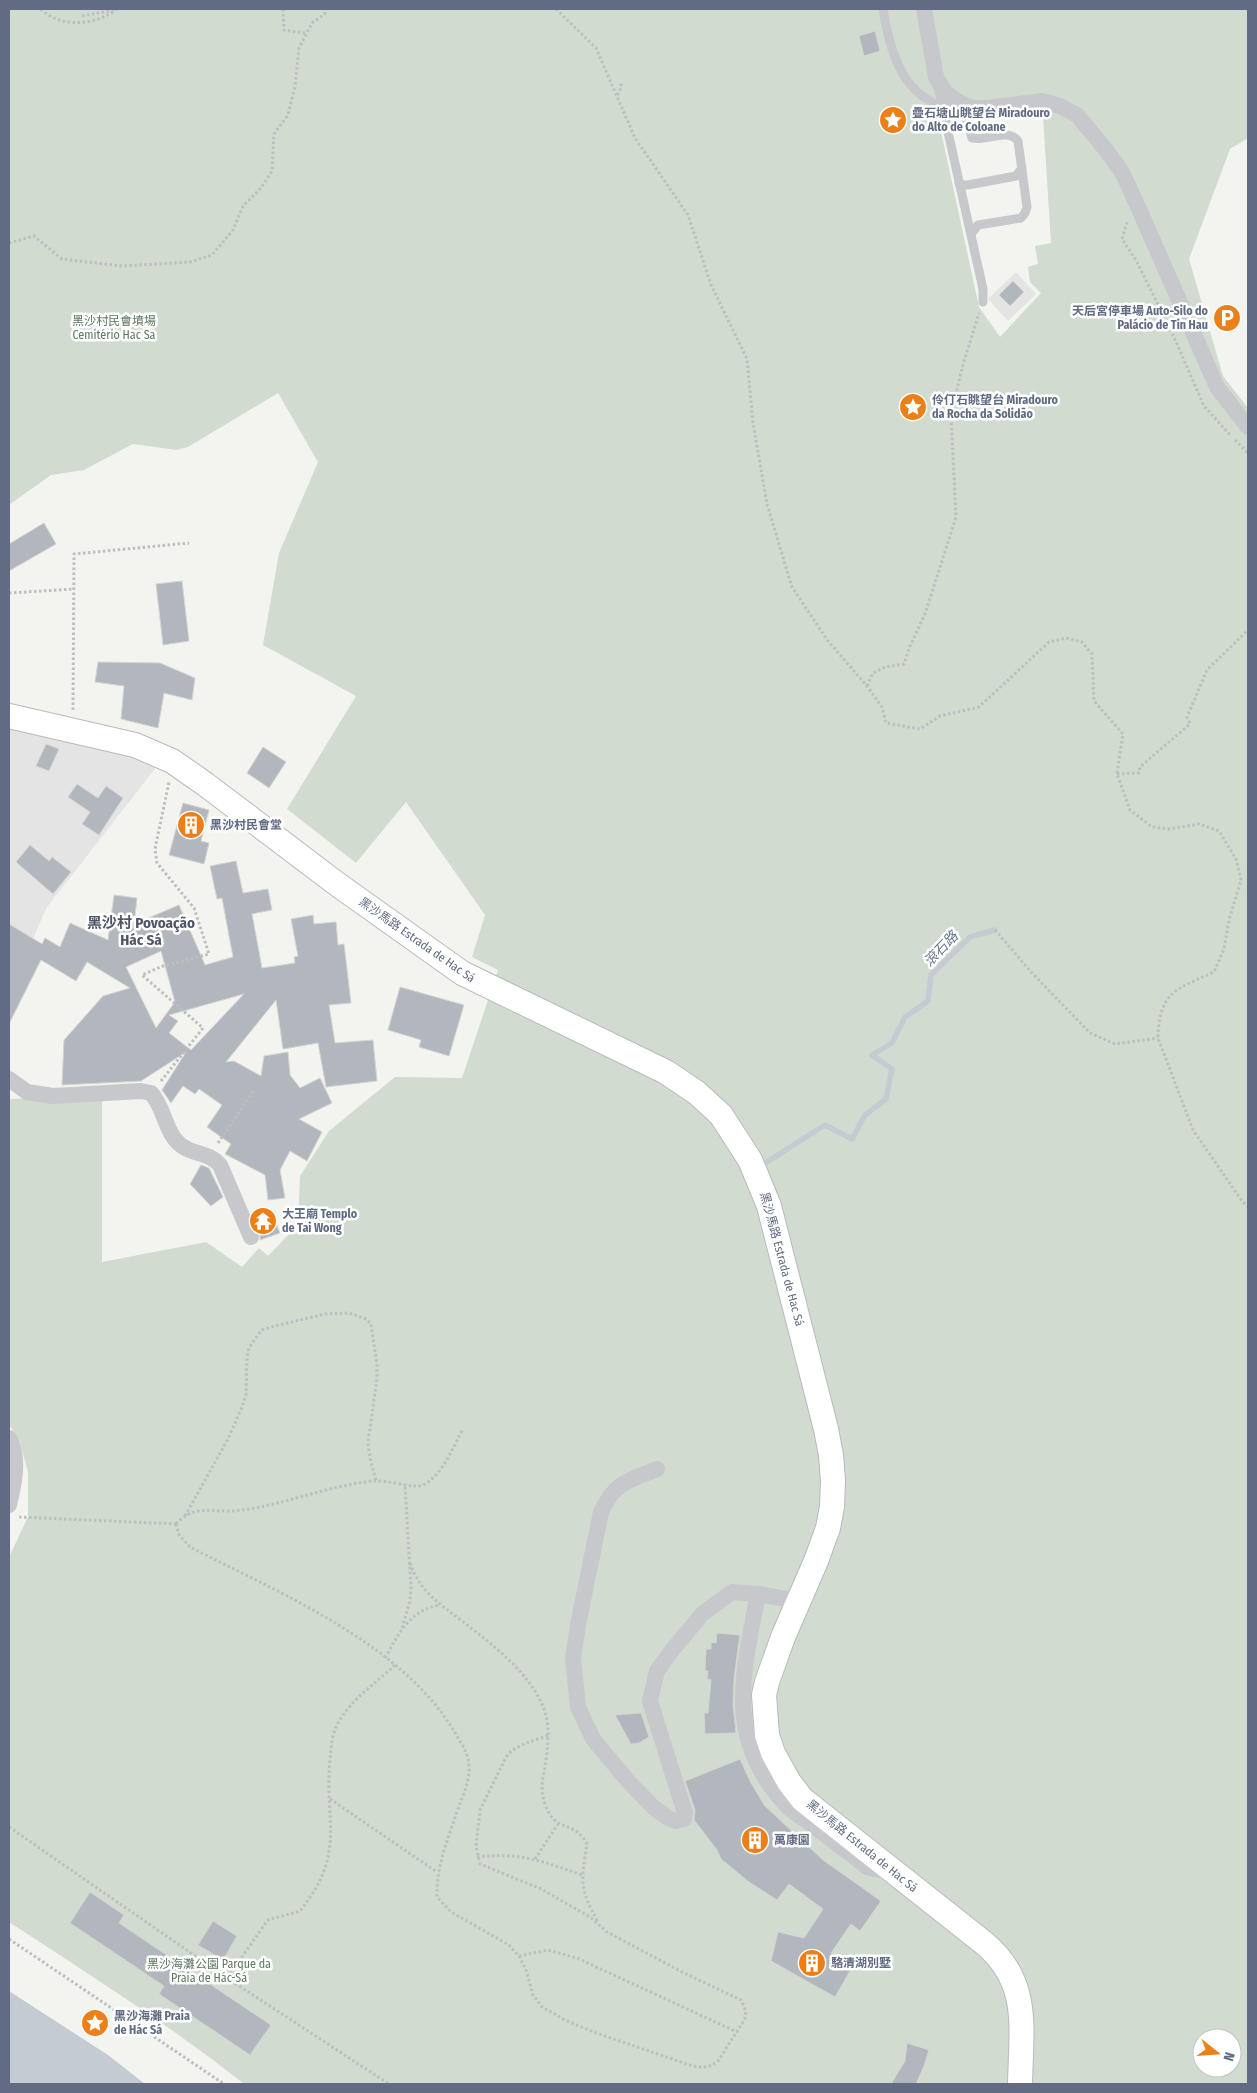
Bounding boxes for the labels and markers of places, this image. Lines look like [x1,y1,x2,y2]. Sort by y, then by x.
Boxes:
place icon: 疊石塘山眺望台 Miradouro do Alto de Coloane [878,105,908,135]
place label: 疊石塘山眺望台 Miradouro do Alto de Coloane [912,106,1050,134]
parking icon: 天后宮停車場 Auto-Silo do Palácio de Tin Hau [1212,303,1242,333]
place label: 天后宮停車場 Auto-Silo do Palácio de Tin Hau [1072,304,1209,332]
place icon: 伶仃石眺望台 Miradouro da Rocha da Solidão [898,392,928,422]
place label: 伶仃石眺望台 Miradouro da Rocha da Solidão [932,393,1058,421]
building icon: 黑沙村民會堂 [176,810,206,840]
place label: 黑沙村民會堂 [210,818,282,832]
temple icon: 大王廟 Templo de Tai Wong [248,1206,278,1236]
place label: 大王廟 Templo de Tai Wong [282,1207,358,1235]
building icon: 萬康園 [740,1825,770,1855]
place label: 萬康園 [774,1833,810,1847]
building icon: 駱清湖別墅 [797,1948,827,1978]
place label: 駱清湖別墅 [831,1956,891,1970]
place icon: 黑沙海灘 Praia de Hác Sá [80,2008,110,2038]
place label: 黑沙海灘 Praia de Hác Sá [114,2009,190,2037]

